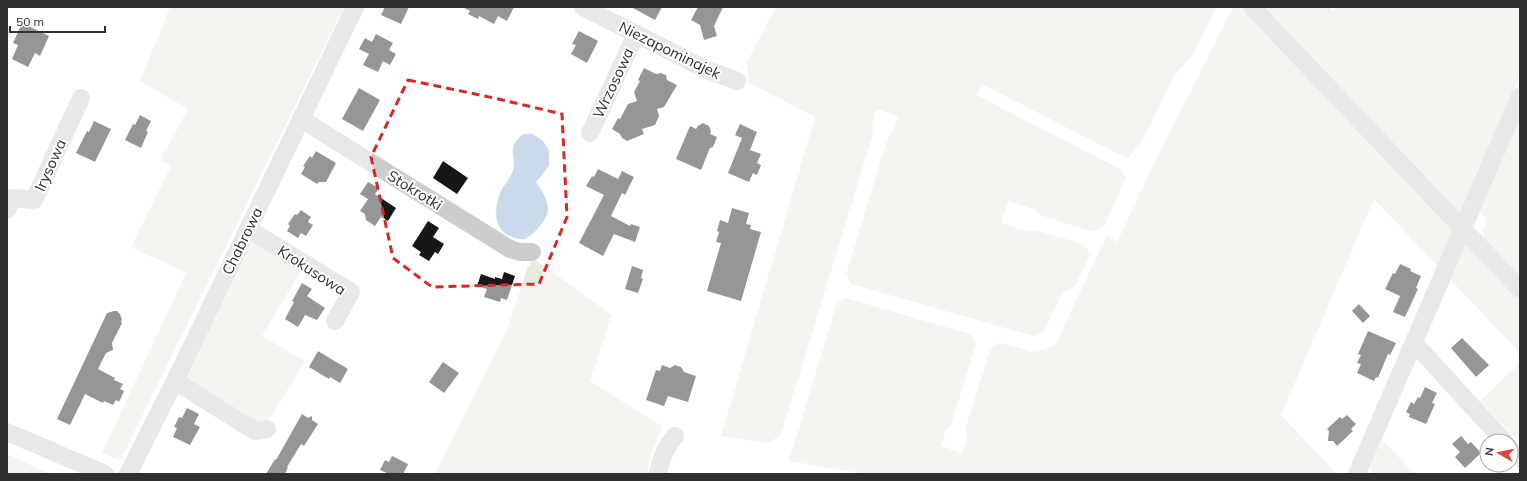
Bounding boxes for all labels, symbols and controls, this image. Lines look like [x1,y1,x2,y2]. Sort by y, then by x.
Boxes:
scale bar [10,8,105,34]
text: 50 m [16,14,44,29]
street label: Niezapominajek [616,17,724,83]
street label: Wrzosowa [588,45,638,121]
street label: Irysowa [30,136,70,194]
street label: Stokrotki [384,166,446,214]
street label: Chabrowa [218,204,266,278]
street label: Krokusowa [274,241,350,299]
north arrow [1479,433,1519,473]
text: N [1482,446,1497,457]

